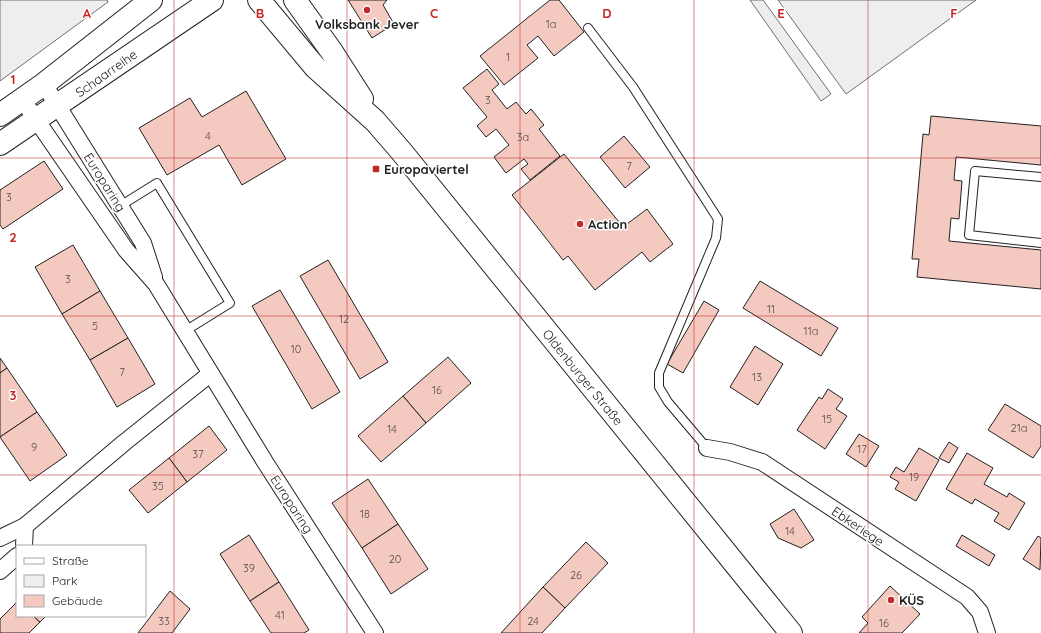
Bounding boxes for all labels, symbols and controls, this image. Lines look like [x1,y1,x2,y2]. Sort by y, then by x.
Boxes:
text: A [83,5,92,21]
text: B [256,5,264,21]
marker: Volksbank Jever [362,5,372,15]
text: C [430,5,438,21]
text: D [602,5,612,21]
text: E [777,5,785,21]
text: F [950,5,958,21]
place label: Volksbank Jever [315,16,419,32]
house number: 1a [546,17,556,31]
street label: Schaarreihe [72,46,140,100]
house number: 1 [506,50,510,64]
text: 1 [10,71,16,87]
house number: 3 [485,93,491,107]
house number: 4 [205,129,211,143]
house number: 3a [517,130,529,144]
street label: Europaring [81,150,129,214]
house number: 7 [626,159,632,173]
place label: Europaviertel [384,161,469,177]
marker: Europaviertel [371,164,381,174]
house number: 3 [6,190,12,204]
place label: Action [588,216,627,232]
marker: Action [575,219,585,229]
text: 2 [9,229,17,245]
house number: 3 [65,272,71,286]
house number: 11 [767,302,775,316]
house number: 12 [339,312,349,326]
house number: 5 [92,319,98,333]
house number: 11a [804,324,818,338]
street label: Oldenburger Straße [539,326,627,428]
house number: 10 [291,342,301,356]
house number: 7 [119,365,125,379]
house number: 13 [752,370,762,384]
house number: 16 [432,383,442,397]
text: 3 [10,387,17,403]
house number: 15 [822,412,832,426]
house number: 21a [1011,421,1027,435]
house number: 14 [387,422,397,436]
house number: 9 [31,440,37,454]
house number: 17 [857,442,867,456]
house number: 37 [192,447,204,461]
house number: 19 [909,470,919,484]
street label: Europaring [267,472,317,536]
house number: 35 [152,479,164,493]
street label: Ebkeriege [829,503,887,549]
house number: 18 [360,507,370,521]
house number: 14 [785,524,795,538]
legend [16,545,146,617]
house number: 20 [389,552,401,566]
text: Straße [52,553,89,568]
house number: 39 [243,561,255,575]
house number: 26 [570,568,582,582]
text: Park [52,573,77,588]
place label: KÜS [899,592,924,608]
text: Gebäude [52,593,103,608]
marker: KÜS [886,595,896,605]
house number: 41 [275,608,285,622]
house number: 33 [158,614,170,628]
house number: 24 [527,614,539,628]
house number: 16 [879,616,889,630]

